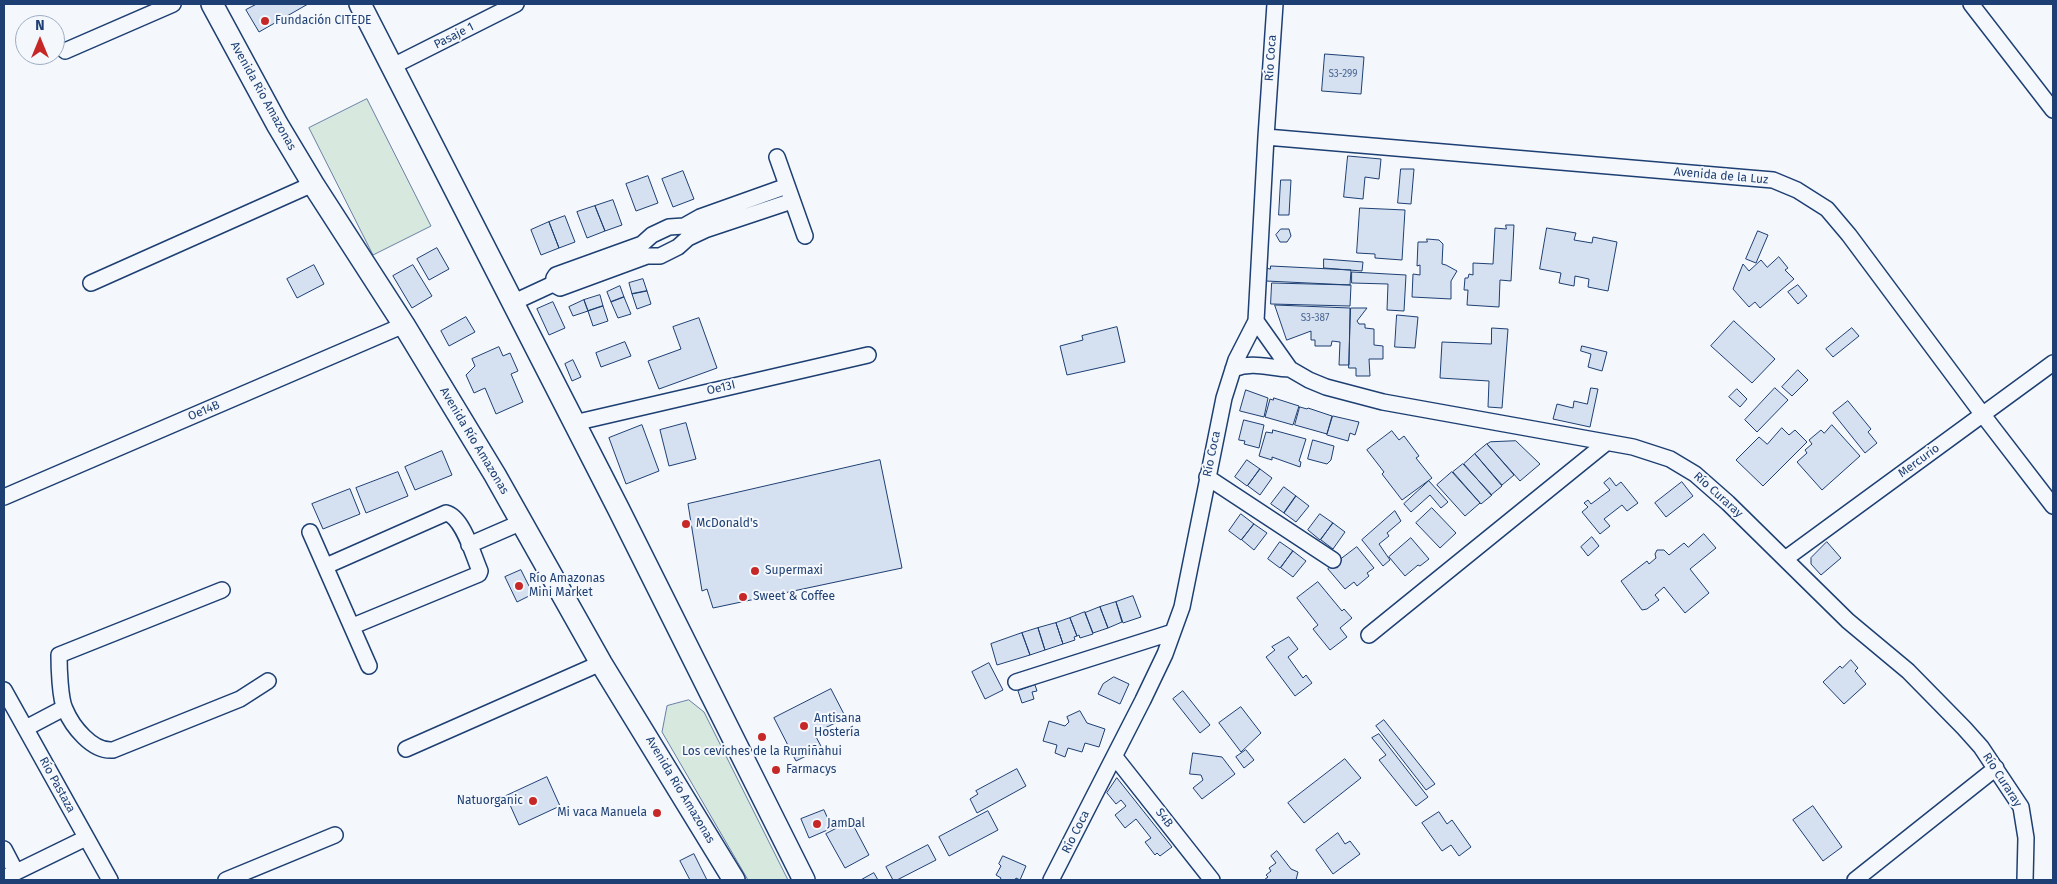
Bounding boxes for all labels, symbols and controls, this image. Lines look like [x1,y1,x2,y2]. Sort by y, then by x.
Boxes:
place label: Fundación CITEDE [275,14,372,28]
north arrow [15,15,65,65]
marker: Fundación CITEDE [259,15,271,27]
text: N [35,17,45,34]
street label: Pasaje 1 [432,20,476,52]
street label: Río Coca [1262,34,1280,82]
street label: Avenida Río Amazonas [227,39,299,153]
house number: S3-299 [1328,68,1358,80]
street label: Avenida de la Luz [1673,165,1769,187]
house number: S3-387 [1301,312,1329,324]
street label: Oe13I [705,378,737,398]
street label: Avenida Río Amazonas [436,385,512,497]
street label: Oe14B [186,398,222,424]
street label: Río Coca [1200,430,1224,478]
street label: Mercurio [1895,441,1943,481]
street label: Río Curaray [1690,469,1746,521]
place label: McDonald's [696,517,758,531]
marker: McDonald's [680,518,692,530]
place label: Supermaxi [765,564,823,578]
marker: Supermaxi [749,565,761,577]
place label: Río Amazonas Mini Market [529,572,605,600]
marker: Río Amazonas Mini Market [513,580,525,592]
place label: Sweet & Coffee [753,590,835,604]
marker: Sweet & Coffee [737,591,749,603]
place label: Antisana Hostería [814,712,861,740]
marker: Antisana Hostería [798,720,810,732]
marker: Los ceviches de la Rumiñahui [756,731,768,743]
street label: Avenida Río Amazonas [642,734,718,846]
place label: Los ceviches de la Rumiñahui [682,745,842,759]
street label: Río Curaray [1979,750,2025,810]
street label: Río Pastaza [36,755,78,815]
place label: Farmacys [786,763,836,777]
marker: Farmacys [770,764,782,776]
place label: Natuorganic [457,794,523,808]
marker: Natuorganic [527,795,539,807]
place label: Mi vaca Manuela [557,806,647,820]
street label: S4B [1152,806,1176,830]
marker: Mi vaca Manuela [651,807,663,819]
street label: Río Coca [1059,808,1093,856]
place label: JamDal [827,817,865,831]
marker: JamDal [811,818,823,830]

